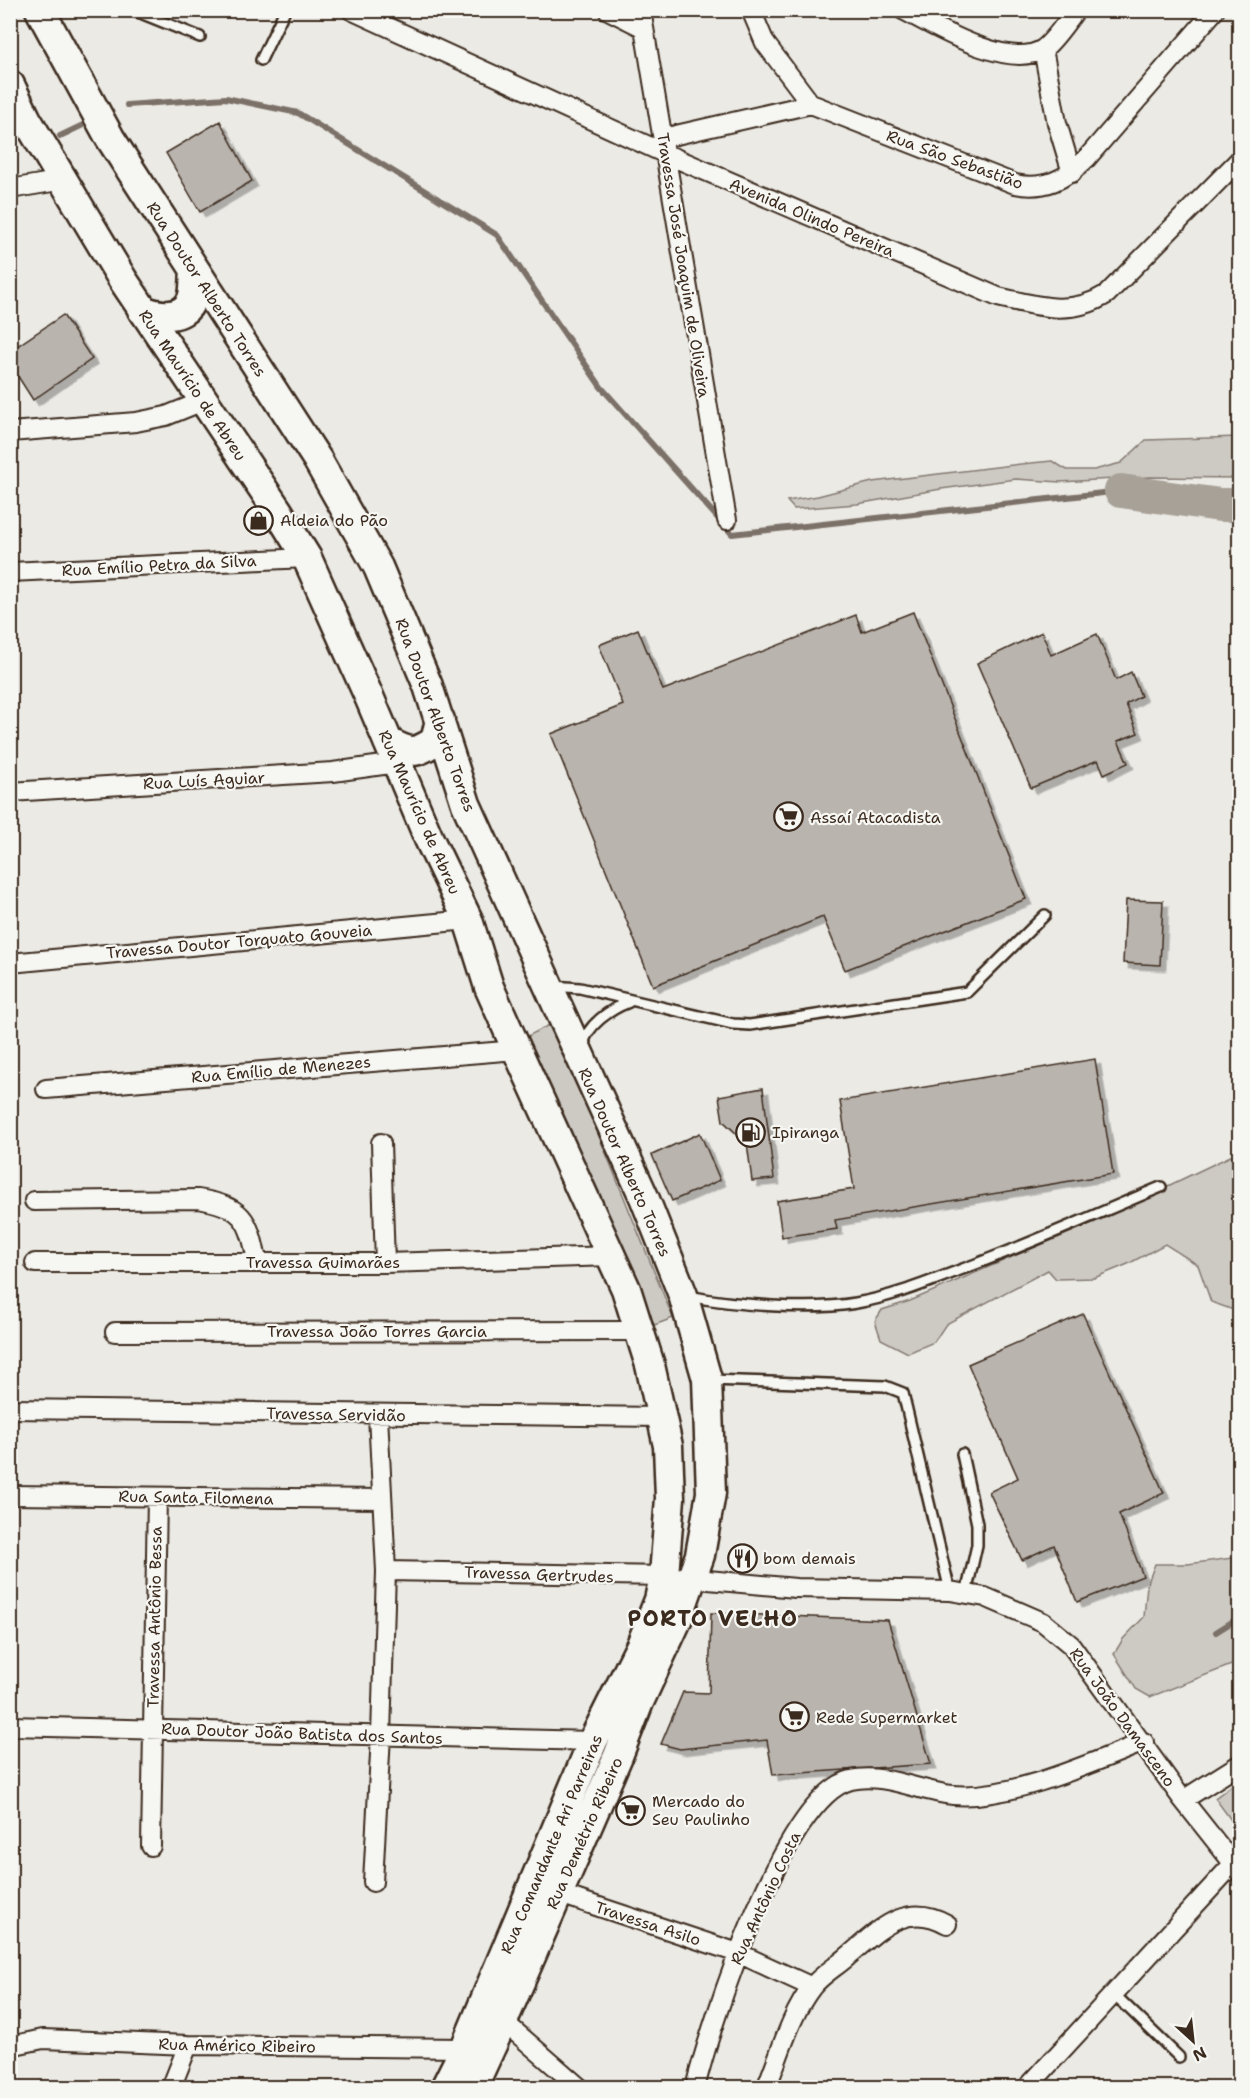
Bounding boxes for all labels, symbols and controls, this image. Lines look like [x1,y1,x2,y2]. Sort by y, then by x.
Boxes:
street label: Rua São Sebastião [884,125,1026,194]
street label: Travessa José Joaquim de Oliveira [652,131,715,399]
street label: Avenida Olindo Pereira [726,173,898,262]
street label: Rua Doutor Alberto Torres [142,198,271,381]
street label: Rua Maurício de Abreu [134,306,251,465]
shop icon: Aldeia do Pão [243,504,275,536]
place label: Aldeia do Pão [280,510,388,531]
street label: Rua Emílio Petra da Silva [61,550,257,581]
street label: Rua Doutor Alberto Torres [391,615,480,815]
street label: Rua Maurício de Abreu [374,727,465,898]
street label: Rua Luís Aguiar [143,767,266,794]
supermarket icon: Assaí Atacadista [773,801,805,833]
place label: Assaí Atacadista [810,807,941,828]
street label: Travessa Doutor Torquato Gouveia [105,919,373,964]
street label: Rua Emílio de Menezes [190,1051,372,1088]
street label: Rua Doutor Alberto Torres [573,1064,676,1260]
fuel station icon: Ipiranga [735,1116,767,1148]
place label: Ipiranga [772,1122,839,1143]
street label: Travessa Guimarães [246,1252,400,1273]
street label: Travessa João Torres Garcia [267,1321,487,1342]
street label: Travessa Servidão [266,1403,406,1426]
street label: Rua Santa Filomena [118,1486,274,1509]
street label: Travessa Antônio Bessa [142,1526,167,1708]
restaurant icon: bom demais [726,1542,758,1574]
place label: bom demais [763,1548,856,1569]
street label: Travessa Gertrudes [464,1561,614,1588]
district label: PORTO VELHO [627,1604,799,1633]
street label: Rua João Damasceno [1065,1644,1180,1791]
supermarket icon: Rede Supermarket [779,1701,811,1733]
place label: Rede Supermarket [816,1707,958,1728]
street label: Rua Doutor João Batista dos Santos [161,1718,443,1749]
street label: Rua Comandante Ari Parreiras [496,1731,607,1957]
street label: Rua Demétrio Ribeiro [541,1754,627,1913]
place label: Mercado do Seu Paulinho [652,1791,750,1830]
supermarket icon: Mercado do Seu Paulinho [615,1794,647,1826]
street label: Rua Antônio Costa [725,1828,806,1968]
street label: Travessa Asilo [592,1897,703,1950]
north arrow [1163,2011,1223,2071]
street label: Rua Américo Ribeiro [158,2034,316,2057]
text: N [1189,2042,1210,2066]

